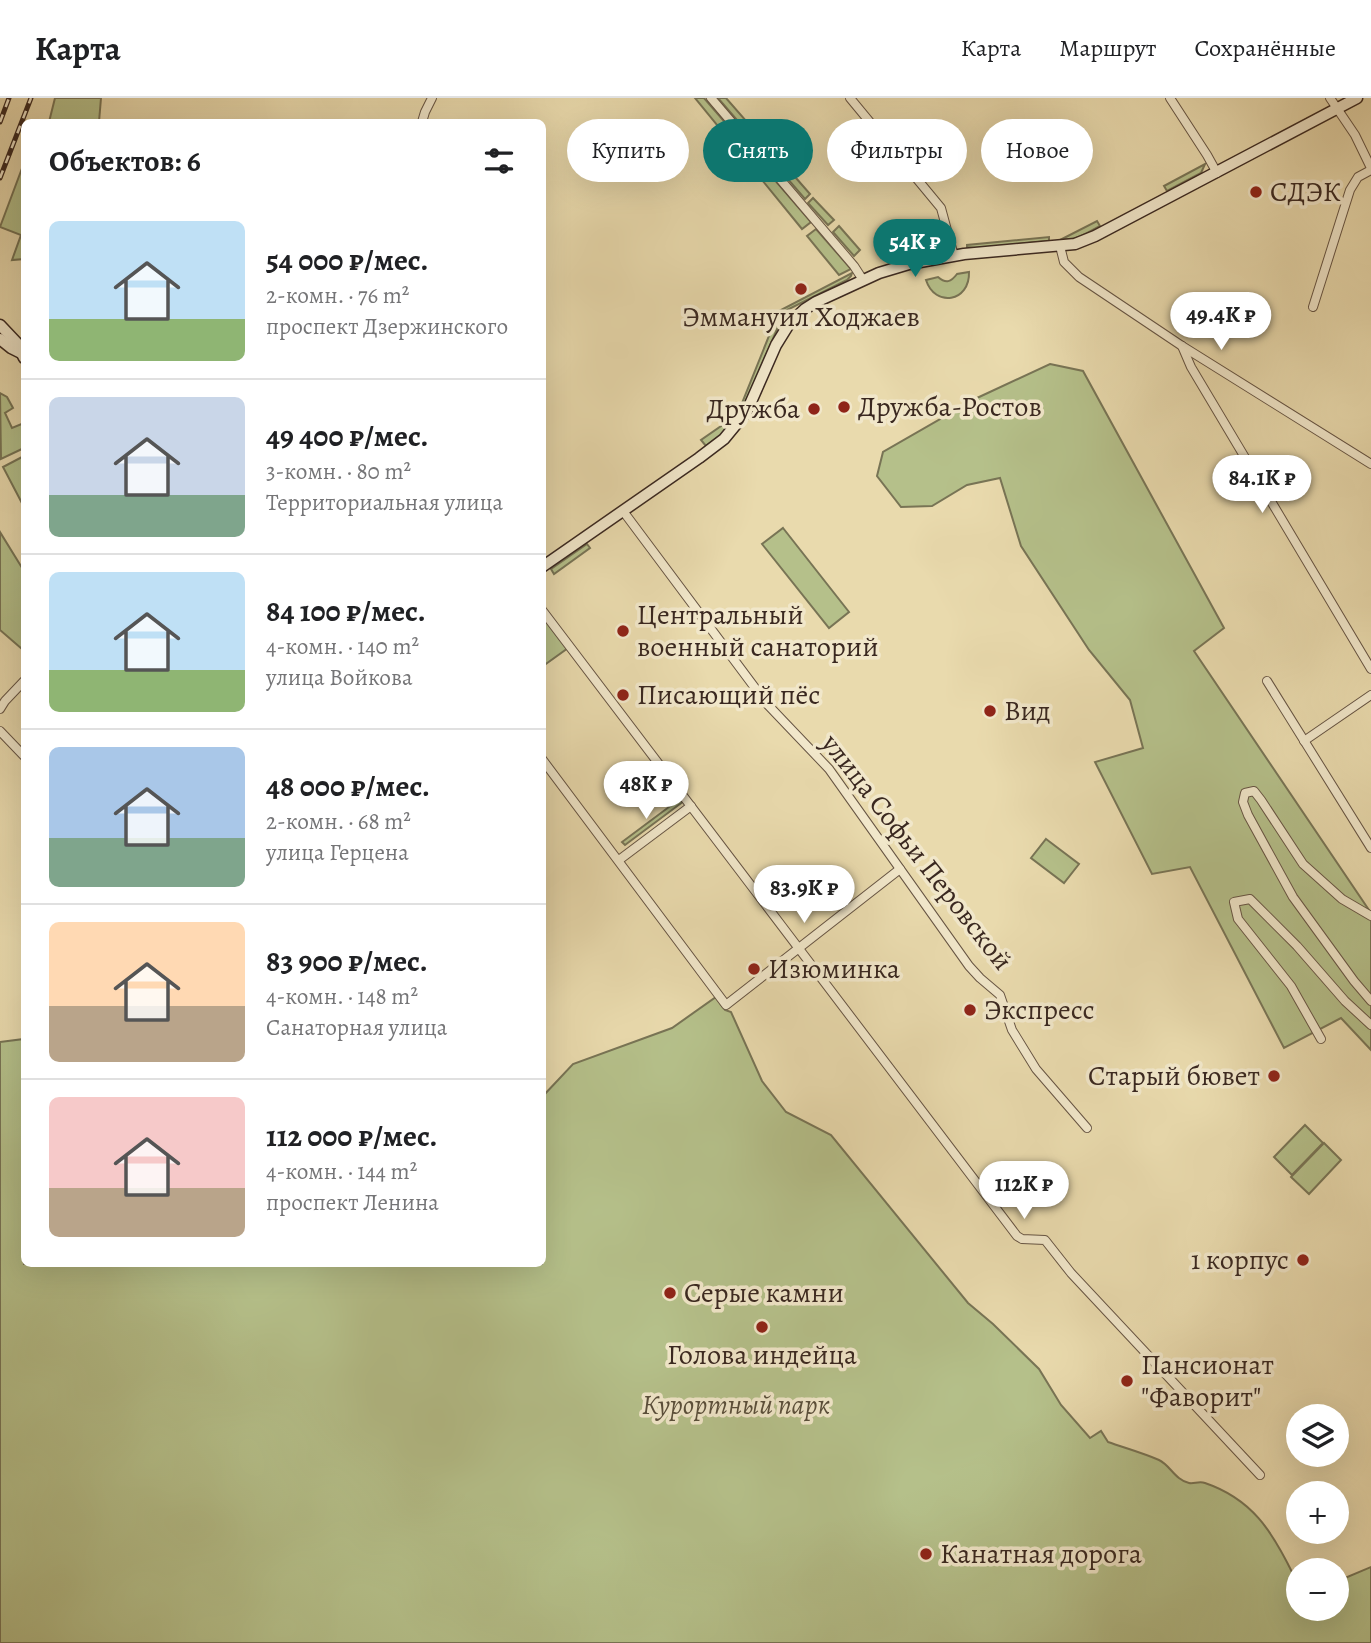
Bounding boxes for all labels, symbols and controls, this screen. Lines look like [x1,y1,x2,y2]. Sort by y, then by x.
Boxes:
text: Карта [35,26,121,71]
text: Карта [961,32,1021,64]
text: Маршрут [1059,32,1157,64]
text: Сохранённые [1195,32,1336,64]
chip: Купить [567,119,689,182]
chip: Снять [703,119,813,182]
chip: Фильтры [827,119,967,182]
chip: Новое [981,119,1093,182]
text: Объектов: 6 [49,141,201,181]
icon: filters [480,142,518,180]
place label: СДЭК [1270,173,1341,211]
marker: СДЭК [1248,184,1264,200]
pin: 54K ₽ [866,220,964,279]
text: 54K ₽ [889,226,941,257]
text: 54 000 ₽/мес. [266,240,428,280]
icon: home [105,249,189,333]
text: 2-комн. · 76 m² [266,280,409,311]
marker: Эммануил Ходжаев [793,281,809,297]
pin: 49.4K ₽ [1156,292,1286,352]
place label: Эммануил Ходжаев [682,298,920,336]
text: 49.4K ₽ [1186,299,1256,330]
text: проспект Дзержинского [266,311,508,342]
place label: Дружба-Ростов [858,388,1042,426]
place label: Дружба [706,390,800,428]
marker: Дружба-Ростов [836,399,852,415]
marker: Дружба [806,401,822,417]
text: 49 400 ₽/мес. [266,416,429,456]
icon: home [105,425,189,509]
text: 3-комн. · 80 m² [266,456,411,487]
pin: 84.1K ₽ [1197,456,1327,515]
text: 84.1K ₽ [1228,462,1296,493]
text: Территориальная улица [266,487,503,518]
text: 84 100 ₽/мес. [266,591,426,631]
place label: Центральный военный санаторий [637,596,879,666]
icon: home [105,600,189,684]
marker: Центральный военный санаторий [615,623,631,639]
text: 4-комн. · 140 m² [266,631,419,662]
text: улица Войкова [266,662,413,693]
place label: Писающий пёс [637,676,820,714]
marker: Писающий пёс [615,687,631,703]
place label: Вид [1004,692,1051,730]
marker: Вид [982,703,998,719]
street label: улица Софьи Перовской [812,725,1021,978]
pin: 48K ₽ [597,762,695,821]
text: 48 000 ₽/мес. [266,766,430,806]
text: 48K ₽ [620,768,672,799]
icon: home [105,775,189,859]
text: 2-комн. · 68 m² [266,806,411,837]
text: улица Герцена [266,837,409,868]
pin: 83.9K ₽ [739,866,869,925]
text: 83.9K ₽ [770,872,838,903]
text: 83 900 ₽/мес. [266,941,428,981]
icon: home [105,950,189,1034]
place label: Изюминка [768,950,900,988]
marker: Изюминка [746,961,762,977]
text: 4-комн. · 148 m² [266,981,418,1012]
place label: Экспресс [984,991,1095,1029]
marker: Экспресс [962,1002,978,1018]
text: Санаторная улица [266,1012,447,1043]
place label: Старый бювет [1088,1057,1260,1095]
marker: Старый бювет [1266,1068,1282,1084]
text: 112 000 ₽/мес. [266,1116,438,1156]
icon: home [105,1125,189,1209]
text: 4-комн. · 144 m² [266,1156,417,1187]
pin: 112K ₽ [967,1162,1081,1221]
text: 112K ₽ [995,1168,1053,1199]
text: проспект Ленина [266,1187,439,1218]
place label: 1 корпус [1191,1241,1289,1279]
marker: 1 корпус [1295,1252,1311,1268]
place label: Серые камни [684,1274,844,1312]
marker: Серые камни [662,1285,678,1301]
marker: Голова индейца [754,1319,770,1335]
place label: Голова индейца [667,1336,857,1374]
place label: Пансионат "Фаворит" [1141,1346,1274,1416]
marker: Пансионат "Фаворит" [1119,1373,1135,1389]
park label: Курортный парк [642,1386,830,1424]
map controls [1286,1404,1349,1621]
button: layers [1286,1404,1349,1467]
button: + [1286,1481,1349,1544]
place label: Канатная дорога [940,1535,1142,1573]
marker: Канатная дорога [918,1546,934,1562]
button: − [1286,1558,1349,1621]

